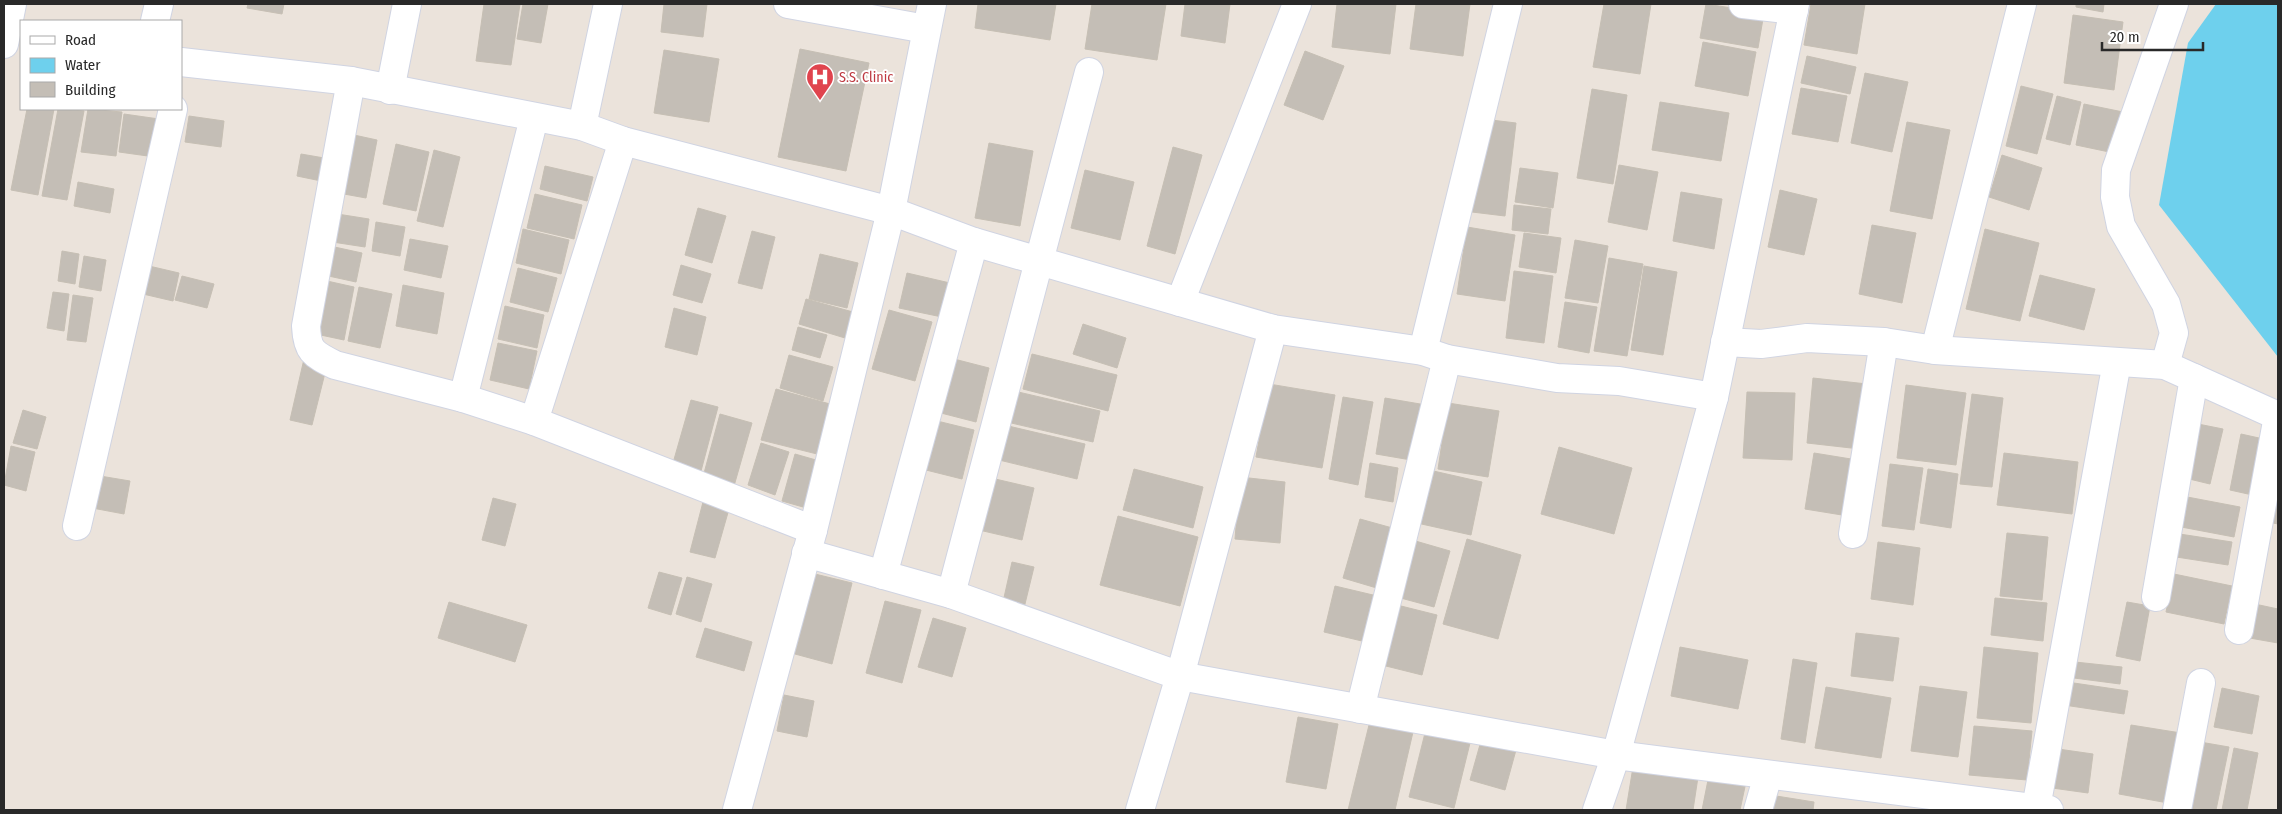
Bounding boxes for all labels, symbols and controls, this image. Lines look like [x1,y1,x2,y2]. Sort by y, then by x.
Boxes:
legend [20,20,182,110]
scale bar [2102,20,2203,52]
text: 20 m [2110,28,2140,46]
text: Road [65,31,96,49]
text: Water [65,56,101,74]
hospital icon: S.S. Clinic [805,62,835,101]
place label: S.S. Clinic [839,69,893,86]
text: Building [65,81,116,99]

